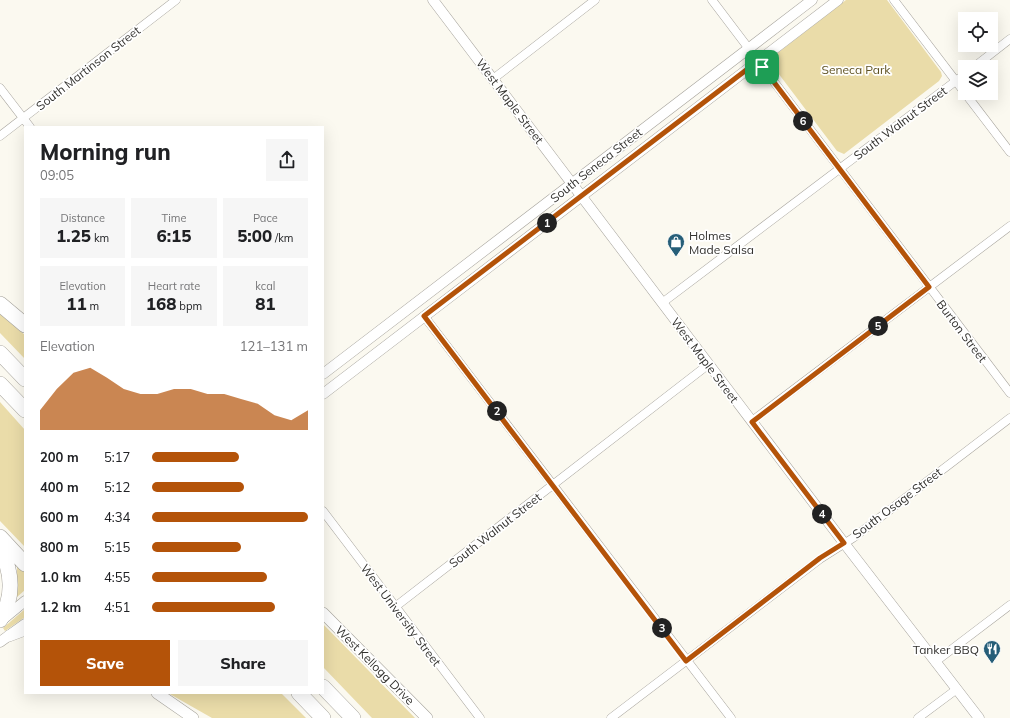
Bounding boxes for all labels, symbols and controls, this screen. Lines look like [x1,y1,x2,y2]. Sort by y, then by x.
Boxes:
map controls [958,12,998,100]
button: locate [958,12,998,52]
street label: South Martinson Street [33,23,143,113]
pin [745,50,779,84]
street label: West Maple Street [473,55,547,147]
icon: arrive [751,56,773,78]
button: layers [958,60,998,100]
park label: Seneca Park [821,62,891,77]
street label: South Walnut Street [850,83,950,163]
pin: 6 [793,111,813,131]
text: 6 [800,114,806,128]
street label: South Seneca Street [547,124,645,206]
text: Morning run [40,138,171,166]
button: share [266,139,308,181]
text: 09:05 [40,167,74,183]
text: Distance [60,211,105,225]
text: Time [162,211,186,225]
text: Pace [253,211,278,225]
pin: 1 [537,213,557,233]
text: 1 [544,216,550,230]
text: 1.25 [56,225,91,246]
text: 6:15 [156,225,192,246]
text: 5:00 [237,225,272,246]
place label: Holmes Made Salsa [689,228,754,257]
text: km [91,231,109,245]
text: /km [272,231,294,245]
shop icon: Holmes Made Salsa [666,232,686,257]
text: Elevation [59,279,106,293]
text: Heart rate [148,279,200,293]
text: kcal [255,279,275,293]
text: 11 [66,293,87,314]
text: 168 [146,293,176,314]
text: 81 [255,293,276,314]
street label: Burton Street [934,297,990,365]
text: m [87,299,99,313]
text: bpm [176,299,202,313]
street label: West Maple Street [668,314,742,406]
pin: 5 [868,316,888,336]
text: 5 [875,319,881,333]
text: Elevation [40,338,95,354]
text: 121–131 m [240,338,308,354]
pin: 2 [487,401,507,421]
text: 2 [494,404,500,418]
text: 200 m [40,449,79,465]
text: 5:17 [104,449,130,465]
street label: South Osage Street [849,464,945,542]
text: 400 m [40,479,79,495]
text: 5:12 [104,479,130,495]
street label: South Walnut Street [446,489,544,571]
pin: 4 [812,504,832,524]
text: 4 [819,507,825,521]
text: 600 m [40,509,79,525]
text: 4:34 [104,509,130,525]
text: 800 m [40,539,79,555]
text: 5:15 [104,539,130,555]
street label: West University Street [358,561,444,669]
text: 1.0 km [40,569,81,585]
text: 4:55 [104,569,130,585]
text: 1.2 km [40,599,81,615]
text: 4:51 [104,599,130,615]
pin: 3 [652,618,672,638]
text: 3 [659,621,665,635]
street label: West Kellogg Drive [332,622,418,708]
restaurant icon: Tanker BBQ [982,639,1002,664]
button: Save [40,640,170,686]
button: Share [178,640,308,686]
place label: Tanker BBQ [913,642,979,657]

